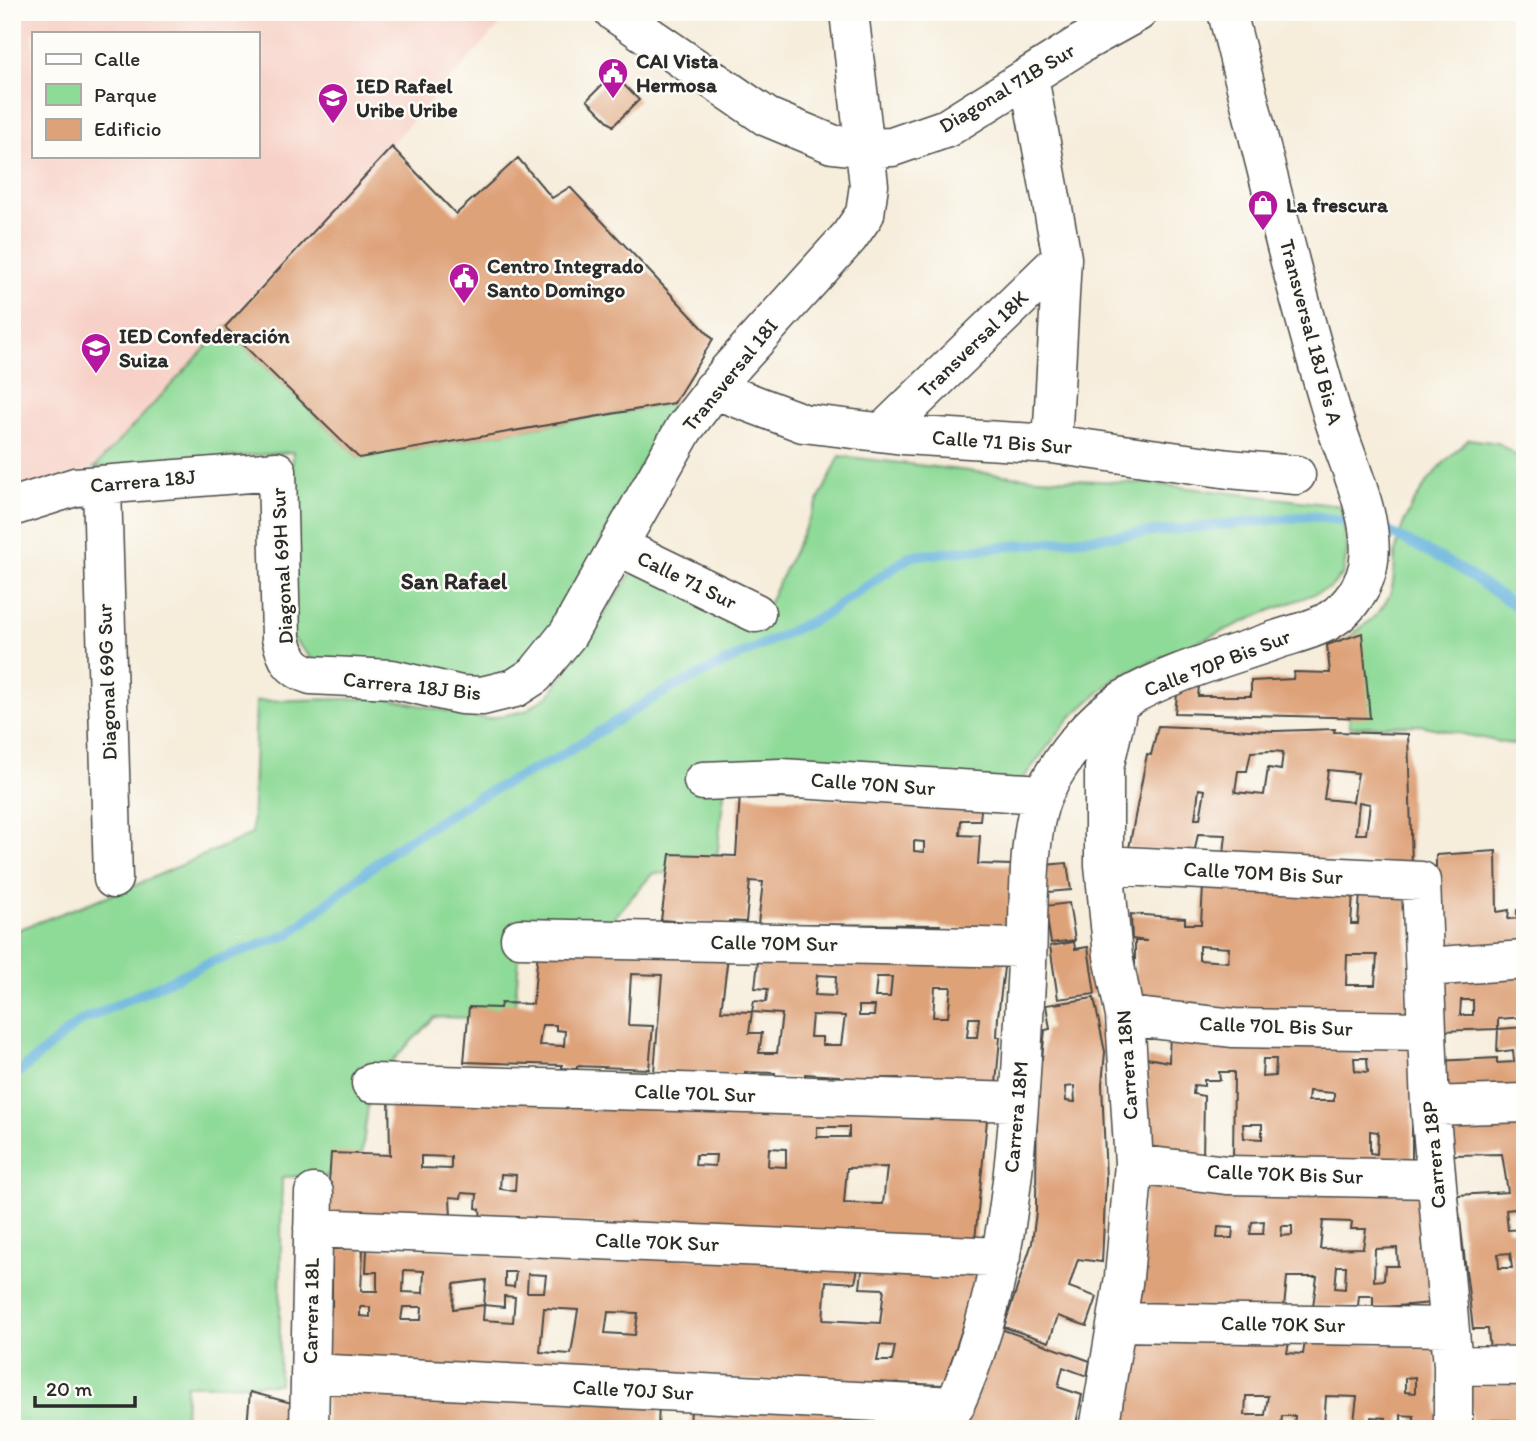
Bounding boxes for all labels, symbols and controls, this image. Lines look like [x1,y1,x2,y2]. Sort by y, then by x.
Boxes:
legend [32,32,259,158]
street label: Diagonal 71B Sur [934,37,1080,138]
text: Calle [94,46,140,71]
place label: CAI Vista Hermosa [636,48,719,97]
public building icon: CAI Vista Hermosa [596,56,630,100]
place label: IED Rafael Uribe Uribe [356,73,458,122]
school or university icon: IED Rafael Uribe Uribe [316,81,350,125]
text: Parque [94,82,157,107]
text: Edificio [94,116,162,141]
shop icon: La frescura [1246,188,1280,232]
place label: La frescura [1286,192,1389,217]
street label: Transversal 18J Bis A [1275,236,1348,428]
place label: Centro Integrado Santo Domingo [487,253,644,303]
public building icon: Centro Integrado Santo Domingo [447,261,481,305]
street label: Transversal 18K [912,284,1033,402]
street label: Transversal 18I [676,313,783,436]
place label: IED Confederación Suiza [119,323,290,372]
school or university icon: IED Confederación Suiza [79,331,113,375]
street label: Calle 71 Bis Sur [931,424,1073,459]
street label: Carrera 18J [89,463,197,498]
street label: Diagonal 69H Sur [265,486,298,645]
street label: Calle 71 Sur [633,545,742,615]
district label: San Rafael [401,567,508,595]
street label: Diagonal 69G Sur [91,603,122,761]
street label: Calle 70P Bis Sur [1140,623,1294,702]
street label: Carrera 18J Bis [342,666,482,705]
street label: Calle 70N Sur [810,767,937,800]
street label: Calle 70M Bis Sur [1183,856,1343,889]
street label: Calle 70M Sur [710,929,839,956]
street label: Carrera 18N [1110,1009,1143,1121]
street label: Calle 70L Bis Sur [1199,1010,1353,1041]
street label: Carrera 18M [998,1060,1033,1174]
street label: Calle 70L Sur [634,1078,757,1107]
street label: Carrera 18P [1416,1100,1451,1210]
street label: Calle 70K Bis Sur [1206,1158,1364,1189]
street label: Calle 70K Sur [594,1227,720,1256]
street label: Carrera 18L [297,1257,324,1364]
street label: Calle 70K Sur [1221,1310,1346,1337]
scale bar [35,1364,135,1408]
street label: Calle 70J Sur [572,1374,695,1405]
text: 20 m [46,1376,93,1401]

